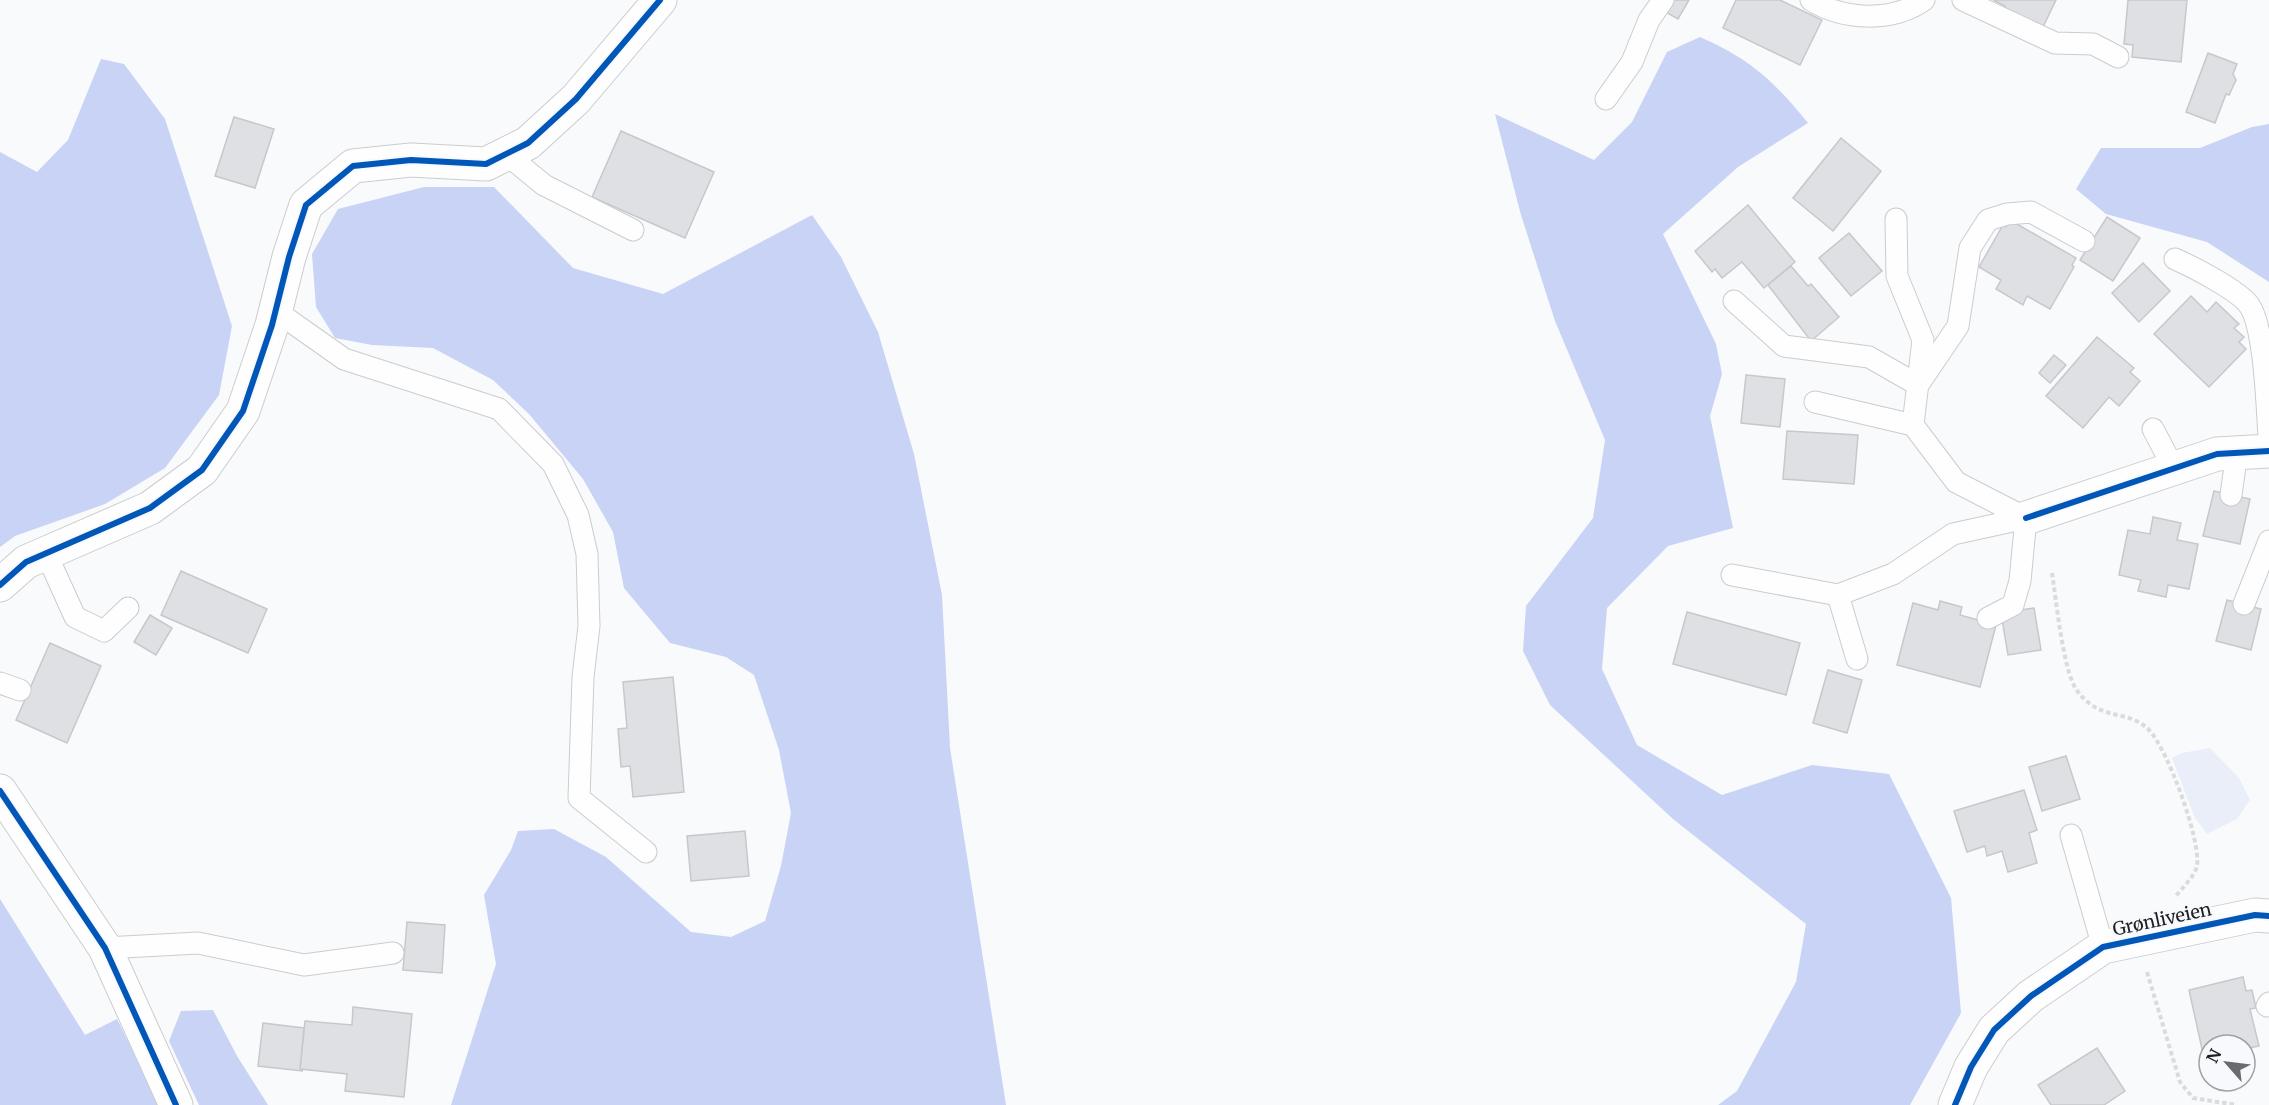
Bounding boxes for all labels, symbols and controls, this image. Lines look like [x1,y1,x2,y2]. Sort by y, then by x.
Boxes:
street label: Grønliveien [2110,897,2214,941]
north arrow [2197,1033,2257,1093]
text: N [2202,1045,2226,1066]

